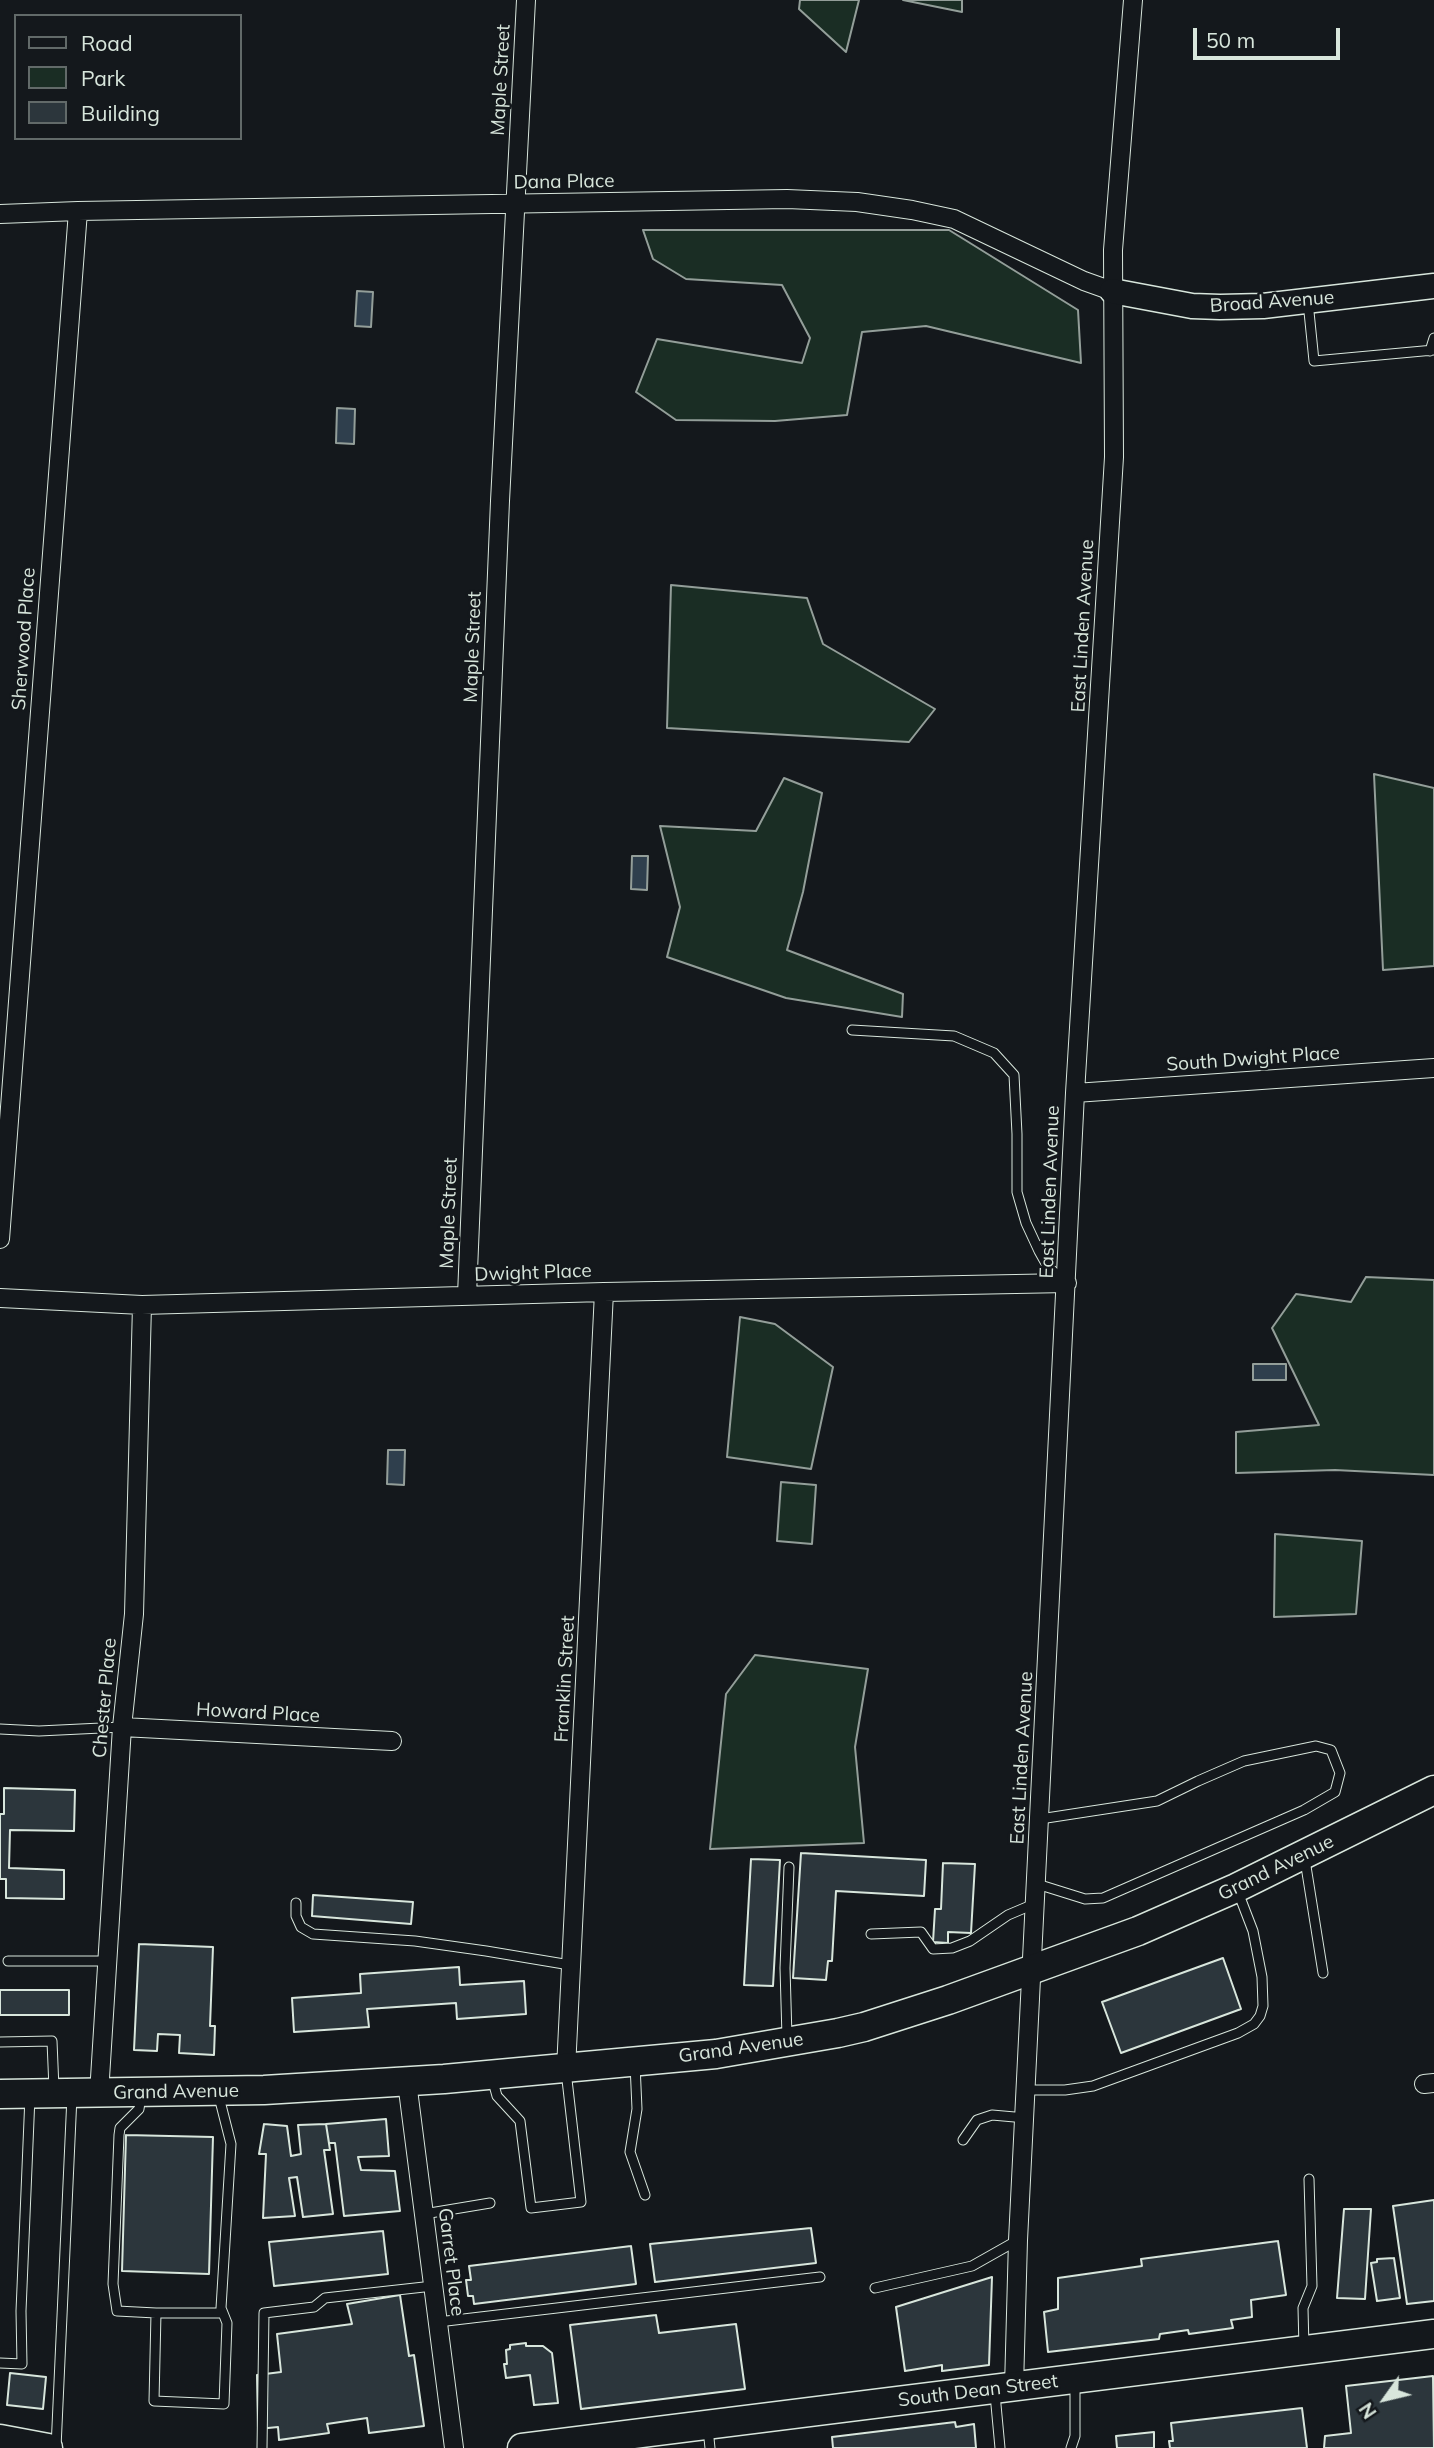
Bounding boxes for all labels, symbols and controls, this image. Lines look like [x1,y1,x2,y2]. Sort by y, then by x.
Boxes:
legend [14,14,242,140]
scale bar [1196,14,1343,58]
street label: Maple Street [487,24,515,136]
text: 50 m [1206,27,1255,53]
text: Road [81,30,132,56]
text: Park [81,65,125,91]
text: Building [81,100,160,126]
street label: Dana Place [513,170,615,194]
street label: Broad Avenue [1209,286,1335,318]
street label: East Linden Avenue [1067,539,1099,713]
street label: Sherwood Place [8,567,40,711]
street label: Maple Street [460,591,486,703]
street label: South Dwight Place [1166,1042,1340,1076]
street label: East Linden Avenue [1036,1105,1064,1279]
street label: Maple Street [436,1157,462,1269]
street label: Dwight Place [474,1260,592,1286]
street label: Franklin Street [550,1615,580,1743]
street label: Chester Place [88,1637,122,1759]
street label: East Linden Avenue [1006,1671,1038,1845]
street label: Howard Place [196,1698,320,1728]
street label: Grand Avenue [1214,1830,1338,1906]
street label: Grand Avenue [677,2028,805,2068]
street label: Grand Avenue [113,2080,239,2104]
street label: Garret Place [433,2207,469,2317]
north arrow [1350,2364,1420,2434]
street label: South Dean Street [897,2370,1059,2412]
text: N [1354,2398,1382,2423]

